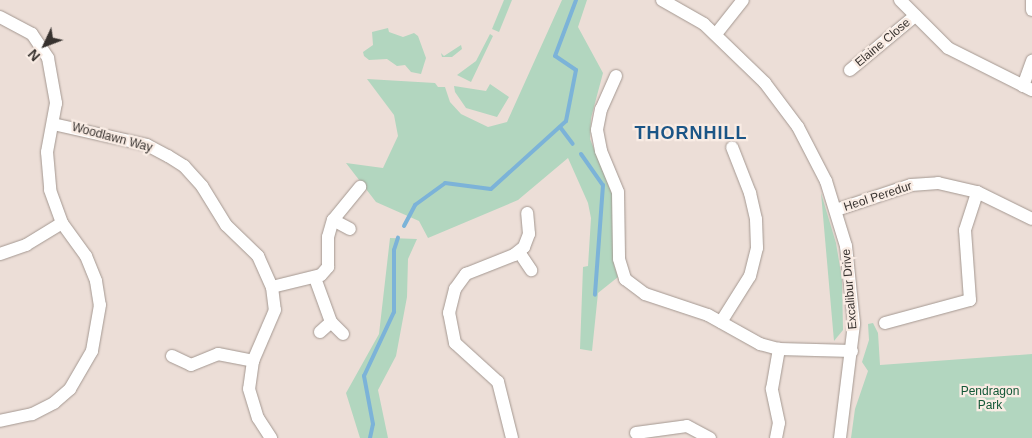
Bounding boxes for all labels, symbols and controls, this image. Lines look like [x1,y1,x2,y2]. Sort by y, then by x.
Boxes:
street label: Elaine Close [853,16,913,70]
north arrow [20,20,70,70]
text: N [25,46,43,64]
street label: Woodlawn Way [70,120,154,156]
district label: THORNHILL [633,122,749,144]
street label: Heol Peredur [842,179,914,215]
street label: Excalibur Drive [839,248,861,330]
park label: Pendragon Park [961,385,1019,413]

